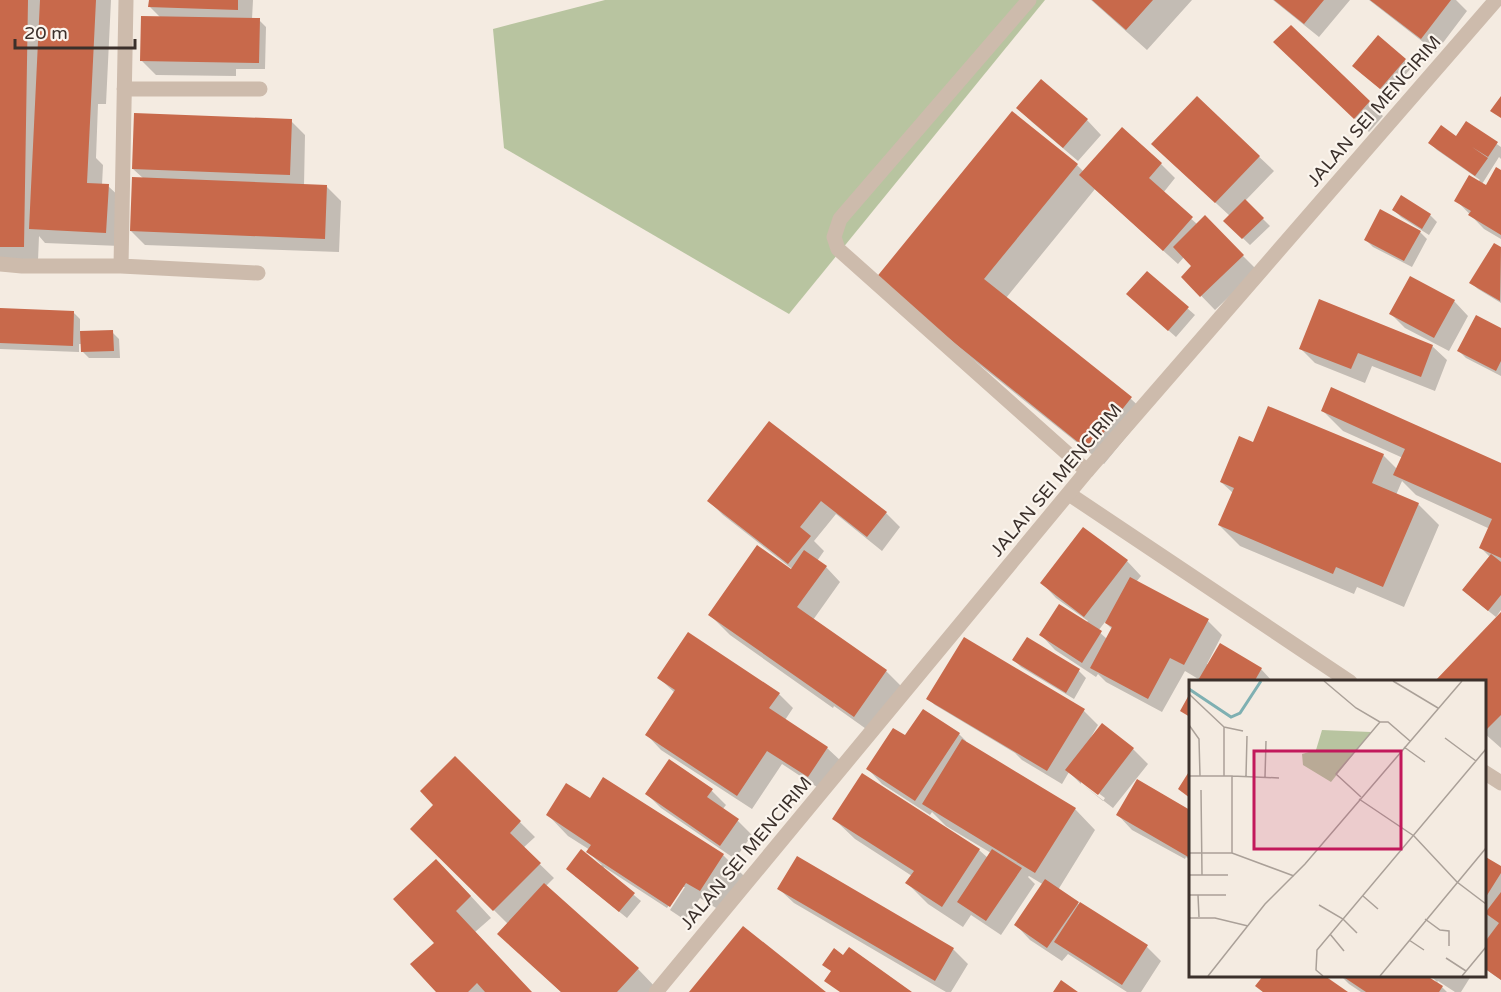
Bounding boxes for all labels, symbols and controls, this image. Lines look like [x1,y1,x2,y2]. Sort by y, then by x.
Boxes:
scale bar [15,12,135,50]
text: 20 m [24,22,68,44]
street label: JALAN SEI MENCIRIM [1302,31,1446,191]
street label: JALAN SEI MENCIRIM [986,399,1126,561]
inset map [1189,680,1486,977]
street label: JALAN SEI MENCIRIM [676,772,816,934]

